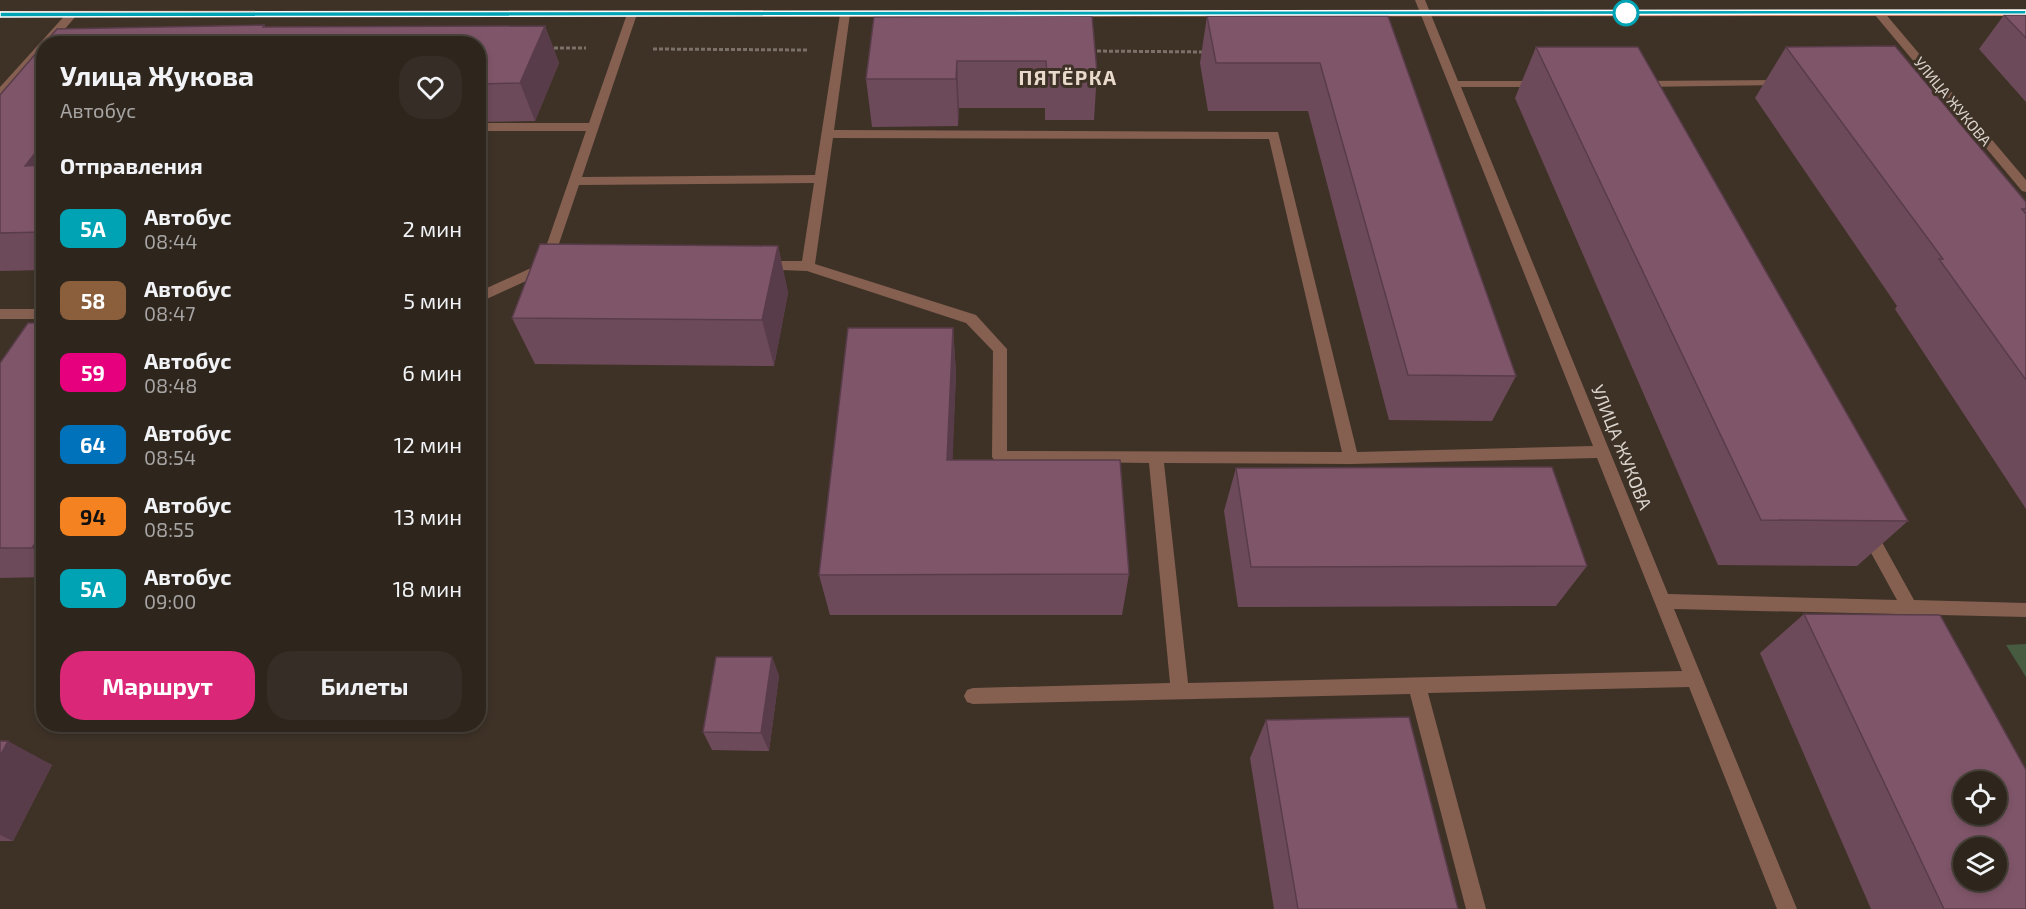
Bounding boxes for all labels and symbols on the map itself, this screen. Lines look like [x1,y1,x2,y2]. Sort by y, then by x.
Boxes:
unlabelled marker [1613,0,1639,26]
street label: УЛИЦА ЖУКОВА [1911,53,1996,150]
district label: ПЯТЁРКА [1018,65,1118,89]
street label: УЛИЦА ЖУКОВА [1587,381,1657,513]

